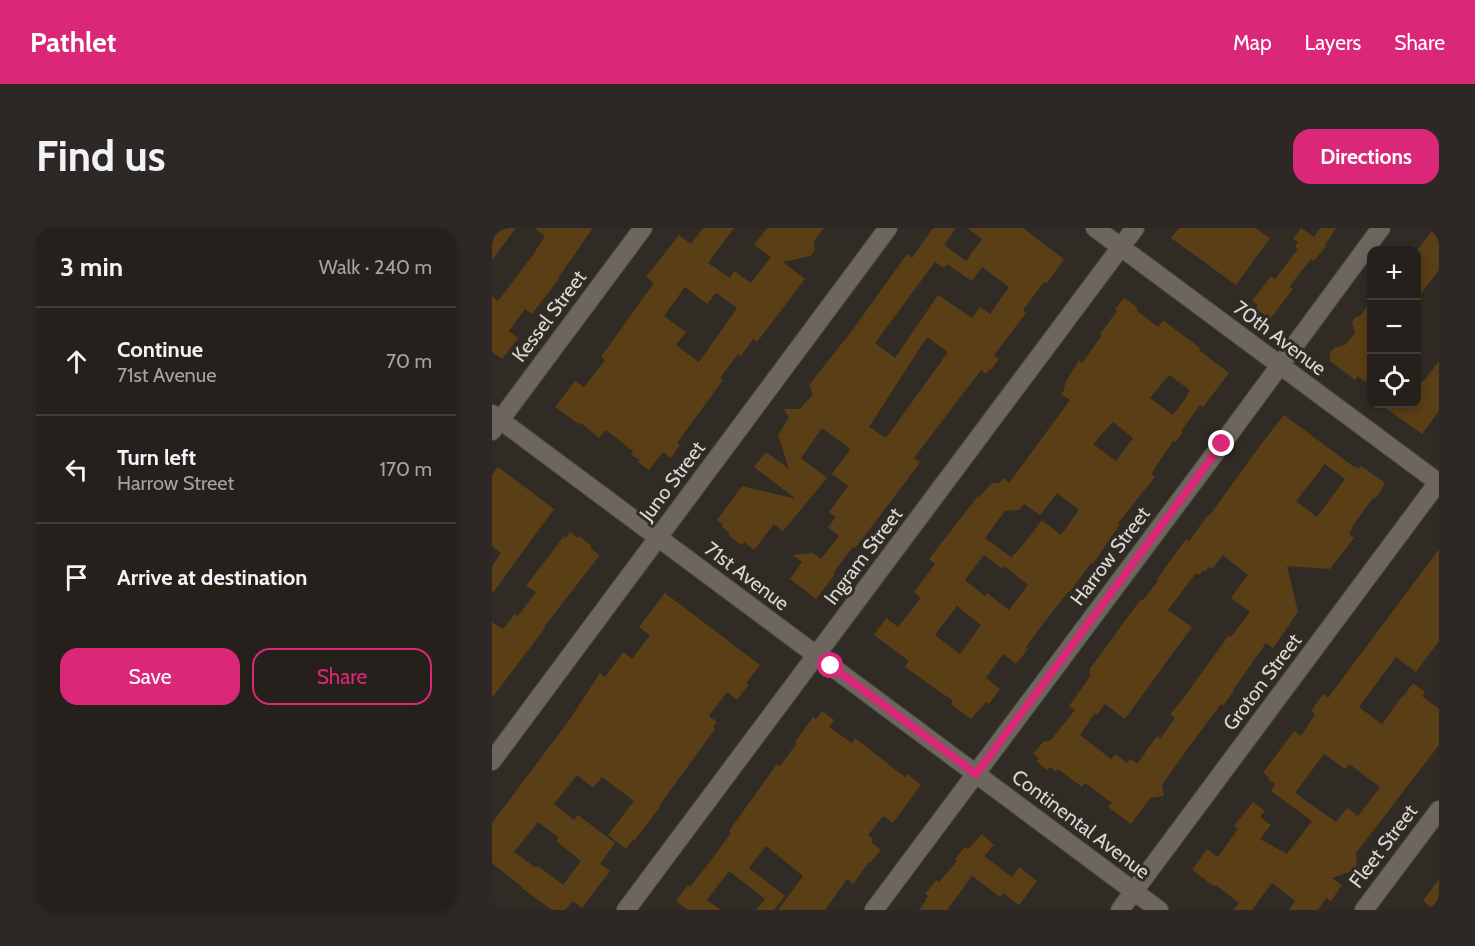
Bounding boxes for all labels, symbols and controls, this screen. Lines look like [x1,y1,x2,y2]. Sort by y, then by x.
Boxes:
text: Pathlet [30,25,116,59]
text: Map [1233,30,1272,55]
text: Layers [1305,30,1361,55]
text: Share [1394,30,1445,55]
button: Directions [1293,129,1439,184]
text: Find us [36,130,165,182]
map controls [1367,246,1421,408]
button: + [1367,246,1421,300]
text: 3 min [60,251,123,283]
text: Walk · 240 m [319,255,432,279]
street label: Kessel Street [507,265,591,366]
street label: 70th Avenue [1229,296,1331,380]
button: − [1367,300,1421,354]
text: Continue [117,336,203,363]
icon: ahead [60,345,93,378]
text: 70 m [386,349,432,373]
button: locate [1367,354,1421,408]
text: 71st Avenue [117,363,217,387]
route end [1208,430,1234,456]
street label: Juno Street [634,436,710,526]
text: Turn left [117,444,196,471]
icon: left [60,453,93,486]
text: 170 m [380,457,432,481]
text: Harrow Street [117,471,234,495]
street label: Harrow Street [1065,502,1155,610]
street label: Ingram Street [819,503,907,609]
street label: 71st Avenue [700,536,794,616]
icon: arrive [60,561,93,594]
text: Arrive at destination [117,564,307,591]
street label: Groton Street [1218,629,1306,735]
button: Save [60,648,240,705]
button: Share [252,648,432,705]
route start [817,652,843,678]
street label: Continental Avenue [1007,764,1155,884]
street label: Fleet Street [1344,799,1422,892]

